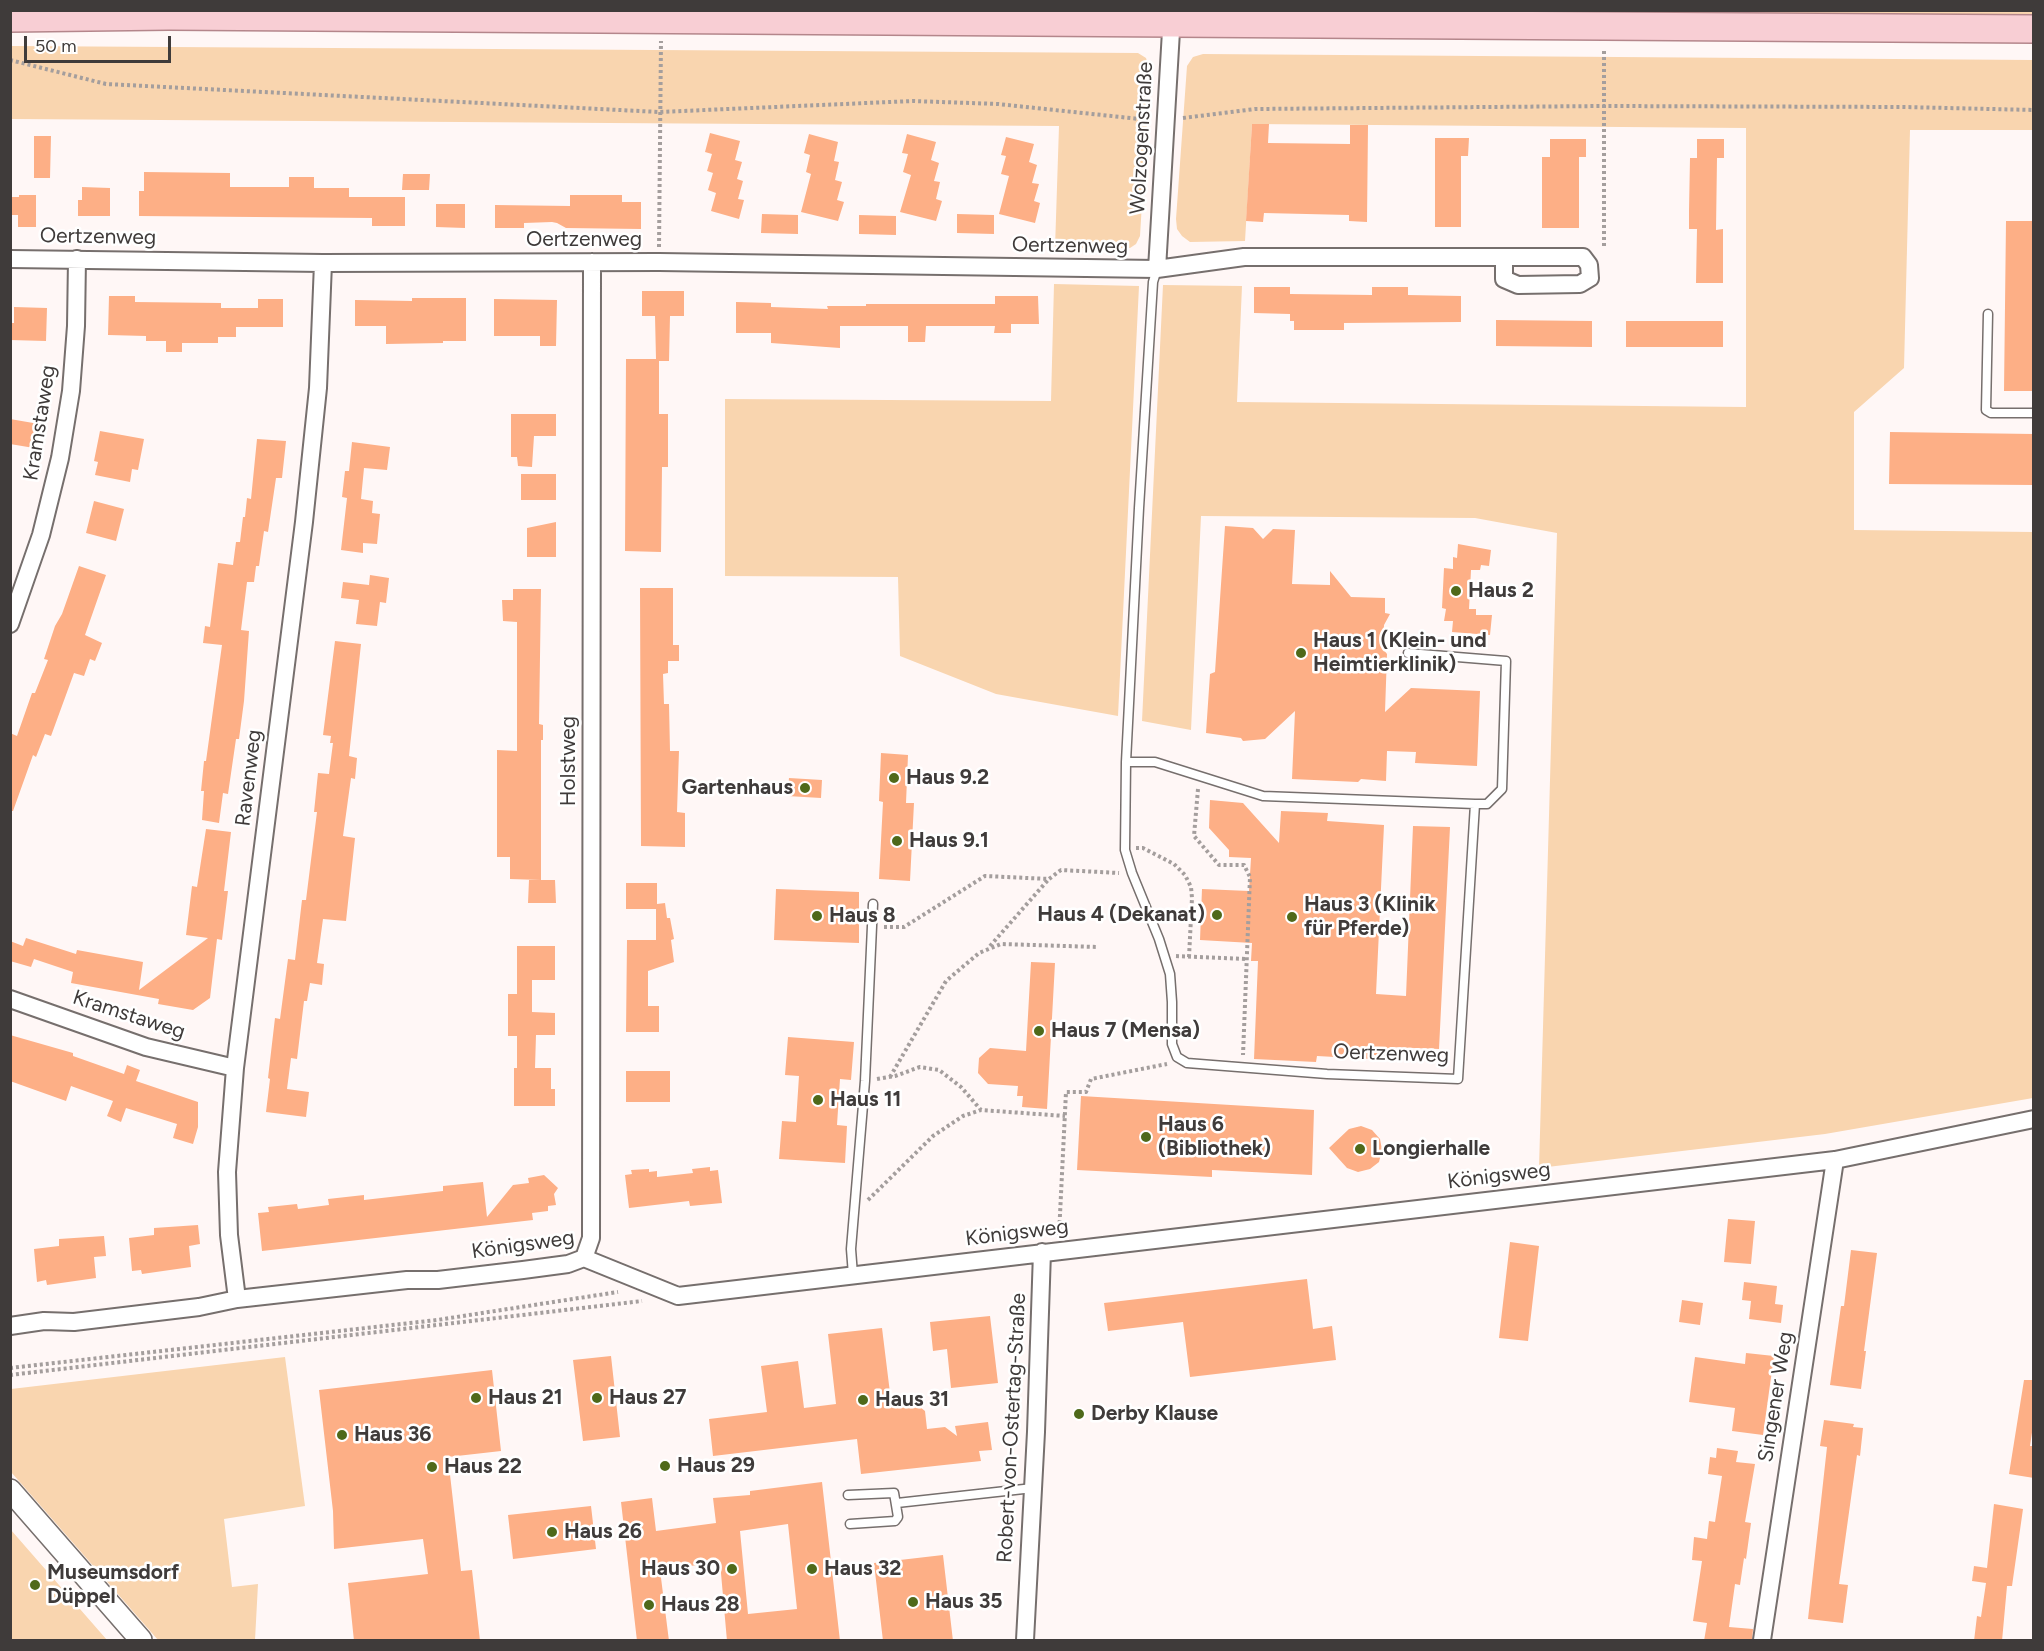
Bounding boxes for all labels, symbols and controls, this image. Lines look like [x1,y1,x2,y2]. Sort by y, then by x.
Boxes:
scale bar [27,24,174,62]
text: 50 m [35,35,77,57]
street label: Wolzogenstraße [1125,61,1159,215]
street label: Oertzenweg [40,223,156,251]
street label: Oertzenweg [526,227,642,253]
street label: Oertzenweg [1012,232,1128,260]
street label: Kramstaweg [18,363,62,483]
place label: Haus 2 [1468,578,1534,604]
marker: Haus 2 [1449,584,1463,598]
place label: Haus 1 (Klein- und Heimtierklinik) [1313,628,1487,678]
marker: Haus 1 (Klein- und Heimtierklinik) [1294,646,1308,660]
street label: Holstweg [556,716,582,806]
street label: Ravenweg [231,728,267,828]
place label: Haus 9.2 [906,765,989,791]
marker: Haus 9.2 [887,771,901,785]
place label: Gartenhaus [682,775,793,801]
marker: Gartenhaus [798,781,812,795]
place label: Haus 9.1 [909,828,989,854]
marker: Haus 9.1 [890,834,904,848]
place label: Haus 3 (Klinik für Pferde) [1304,892,1436,942]
place label: Haus 4 (Dekanat) [1037,902,1205,928]
place label: Haus 8 [829,903,896,929]
marker: Haus 4 (Dekanat) [1210,908,1224,922]
marker: Haus 8 [810,909,824,923]
marker: Haus 3 (Klinik für Pferde) [1285,910,1299,924]
street label: Kramstaweg [70,985,188,1045]
place label: Haus 7 (Mensa) [1051,1018,1200,1044]
marker: Haus 7 (Mensa) [1032,1024,1046,1038]
street label: Oertzenweg [1333,1039,1449,1069]
place label: Haus 11 [830,1087,901,1113]
marker: Haus 11 [811,1093,825,1107]
place label: Haus 6 (Bibliothek) [1158,1112,1271,1162]
marker: Haus 6 (Bibliothek) [1139,1130,1153,1144]
place label: Longierhalle [1372,1136,1490,1162]
marker: Longierhalle [1353,1142,1367,1156]
street label: Königsweg [1446,1157,1552,1195]
street label: Königsweg [964,1214,1070,1252]
street label: Königsweg [470,1225,576,1265]
street label: Robert-von-Ostertag-Straße [992,1292,1032,1564]
street label: Singener Weg [1753,1330,1799,1464]
place label: Haus 21 [488,1385,563,1411]
place label: Haus 27 [609,1385,686,1411]
place label: Haus 31 [875,1387,949,1413]
marker: Haus 21 [469,1391,483,1405]
marker: Haus 27 [590,1391,604,1405]
marker: Haus 31 [856,1393,870,1407]
place label: Derby Klause [1091,1401,1218,1427]
marker: Derby Klause [1072,1407,1086,1421]
place label: Haus 36 [354,1422,432,1448]
marker: Haus 36 [335,1428,349,1442]
place label: Haus 29 [677,1453,755,1479]
place label: Haus 22 [444,1454,522,1480]
marker: Haus 29 [658,1459,672,1473]
marker: Haus 22 [425,1460,439,1474]
place label: Haus 26 [564,1519,642,1545]
marker: Haus 26 [545,1525,559,1539]
place label: Haus 30 [641,1556,720,1582]
place label: Haus 32 [824,1556,901,1582]
place label: Museumsdorf Düppel [47,1560,179,1610]
marker: Haus 30 [725,1562,739,1576]
marker: Haus 32 [805,1562,819,1576]
marker: Museumsdorf Düppel [28,1578,42,1592]
place label: Haus 35 [925,1589,1003,1615]
place label: Haus 28 [661,1592,740,1618]
marker: Haus 35 [906,1595,920,1609]
marker: Haus 28 [642,1598,656,1612]

